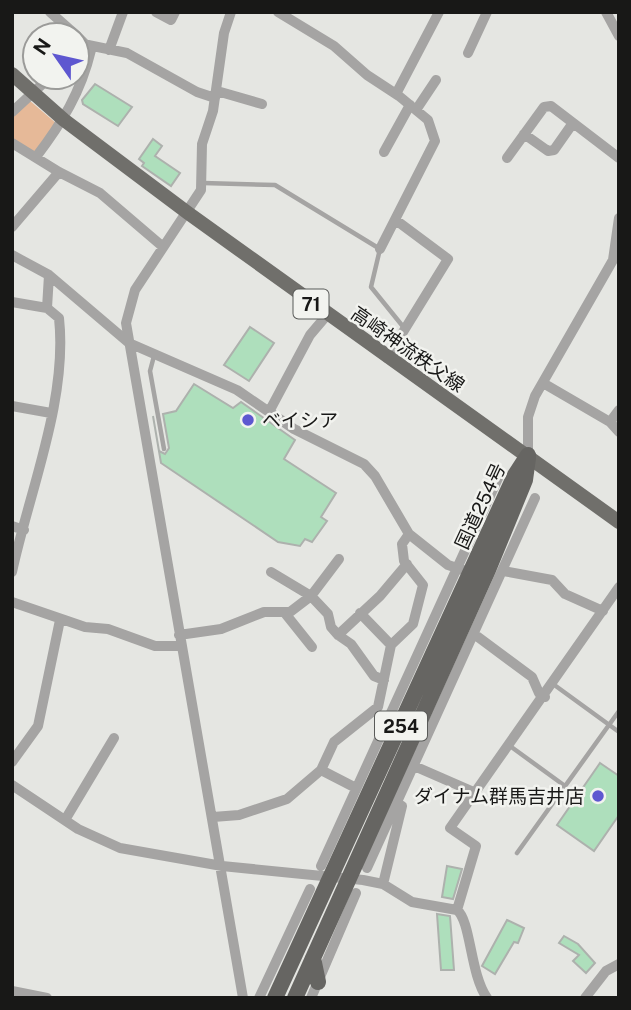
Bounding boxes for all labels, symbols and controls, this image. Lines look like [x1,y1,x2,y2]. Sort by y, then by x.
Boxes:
north arrow [21,21,91,91]
text: N [29,34,55,59]
road number: 71 [294,290,328,318]
street label: 高崎神流秩父線 [347,302,469,396]
place label: ベイシア [262,409,338,431]
marker: ベイシア [240,412,256,428]
street label: 国道254号 [450,459,510,553]
road number: 254 [375,712,427,740]
place label: ダイナム群馬吉井店 [414,785,584,807]
marker: ダイナム群馬吉井店 [590,788,606,804]

